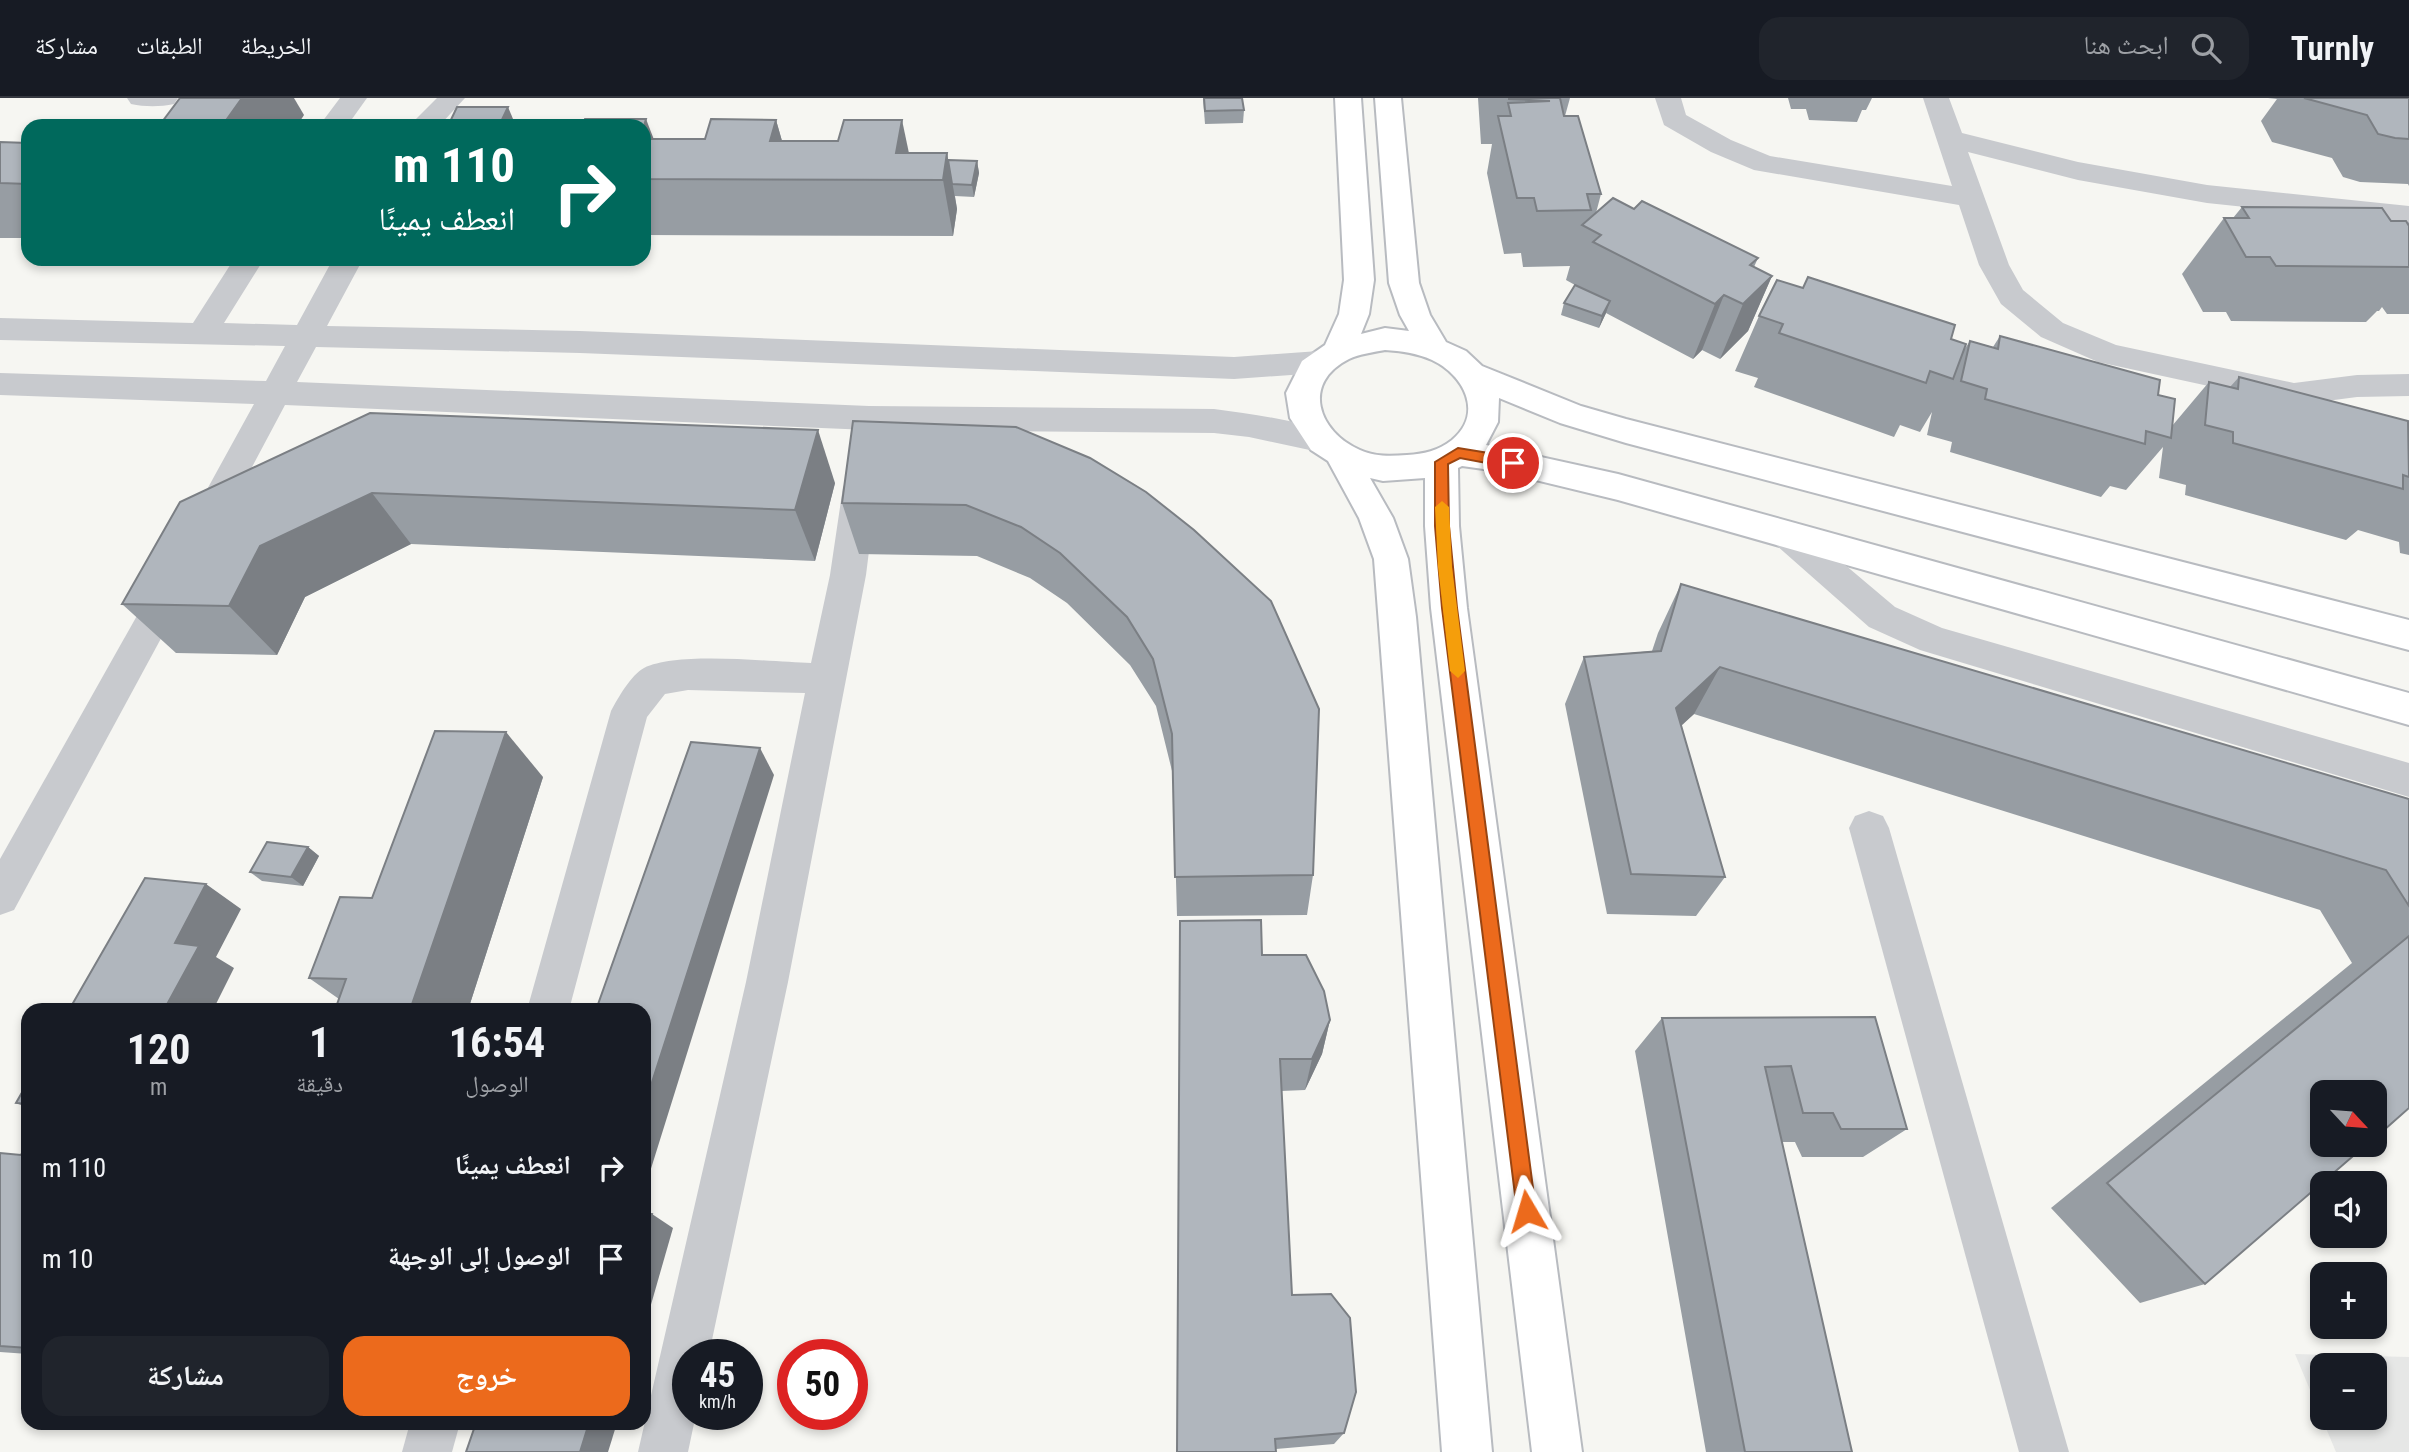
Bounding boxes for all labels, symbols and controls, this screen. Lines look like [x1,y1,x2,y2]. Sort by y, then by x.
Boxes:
search box [1759,17,2249,80]
icon: search [2187,29,2225,67]
text: Turnly [2291,29,2374,68]
text: ابحث هنا [2084,30,2169,60]
text: مشاركة [35,32,98,60]
text: الطبقات [136,32,203,60]
text: الخريطة [241,32,311,60]
text: 110 m [393,137,515,194]
icon: right [539,147,630,238]
text: انعطف يمينًا [379,200,515,238]
pin [1483,433,1543,493]
icon: arrive [1494,444,1532,482]
text: 1 [309,1018,330,1067]
text: 16:54 [449,1018,545,1067]
text: 120 [127,1025,191,1074]
text: دقيقة [296,1071,343,1098]
text: الوصول [465,1071,529,1098]
text: m [150,1074,167,1101]
north arrow [2310,1080,2387,1157]
map controls [2310,1080,2387,1430]
icon: right [592,1149,630,1187]
text: انعطف يمينًا [455,1150,571,1180]
text: 110 m [42,1153,106,1183]
button: sound [2310,1171,2387,1248]
position arrow [1490,1174,1564,1248]
icon: arrive [592,1240,630,1278]
text: الوصول إلى الوجهة [388,1241,571,1271]
text: 10 m [42,1244,93,1274]
button: + [2310,1262,2387,1339]
button: مشاركة [42,1336,329,1416]
button: خروج [343,1336,630,1416]
speed limit sign: 50 [777,1339,868,1430]
button: − [2310,1353,2387,1430]
text: 45 [700,1355,735,1396]
text: km/h [699,1391,736,1412]

